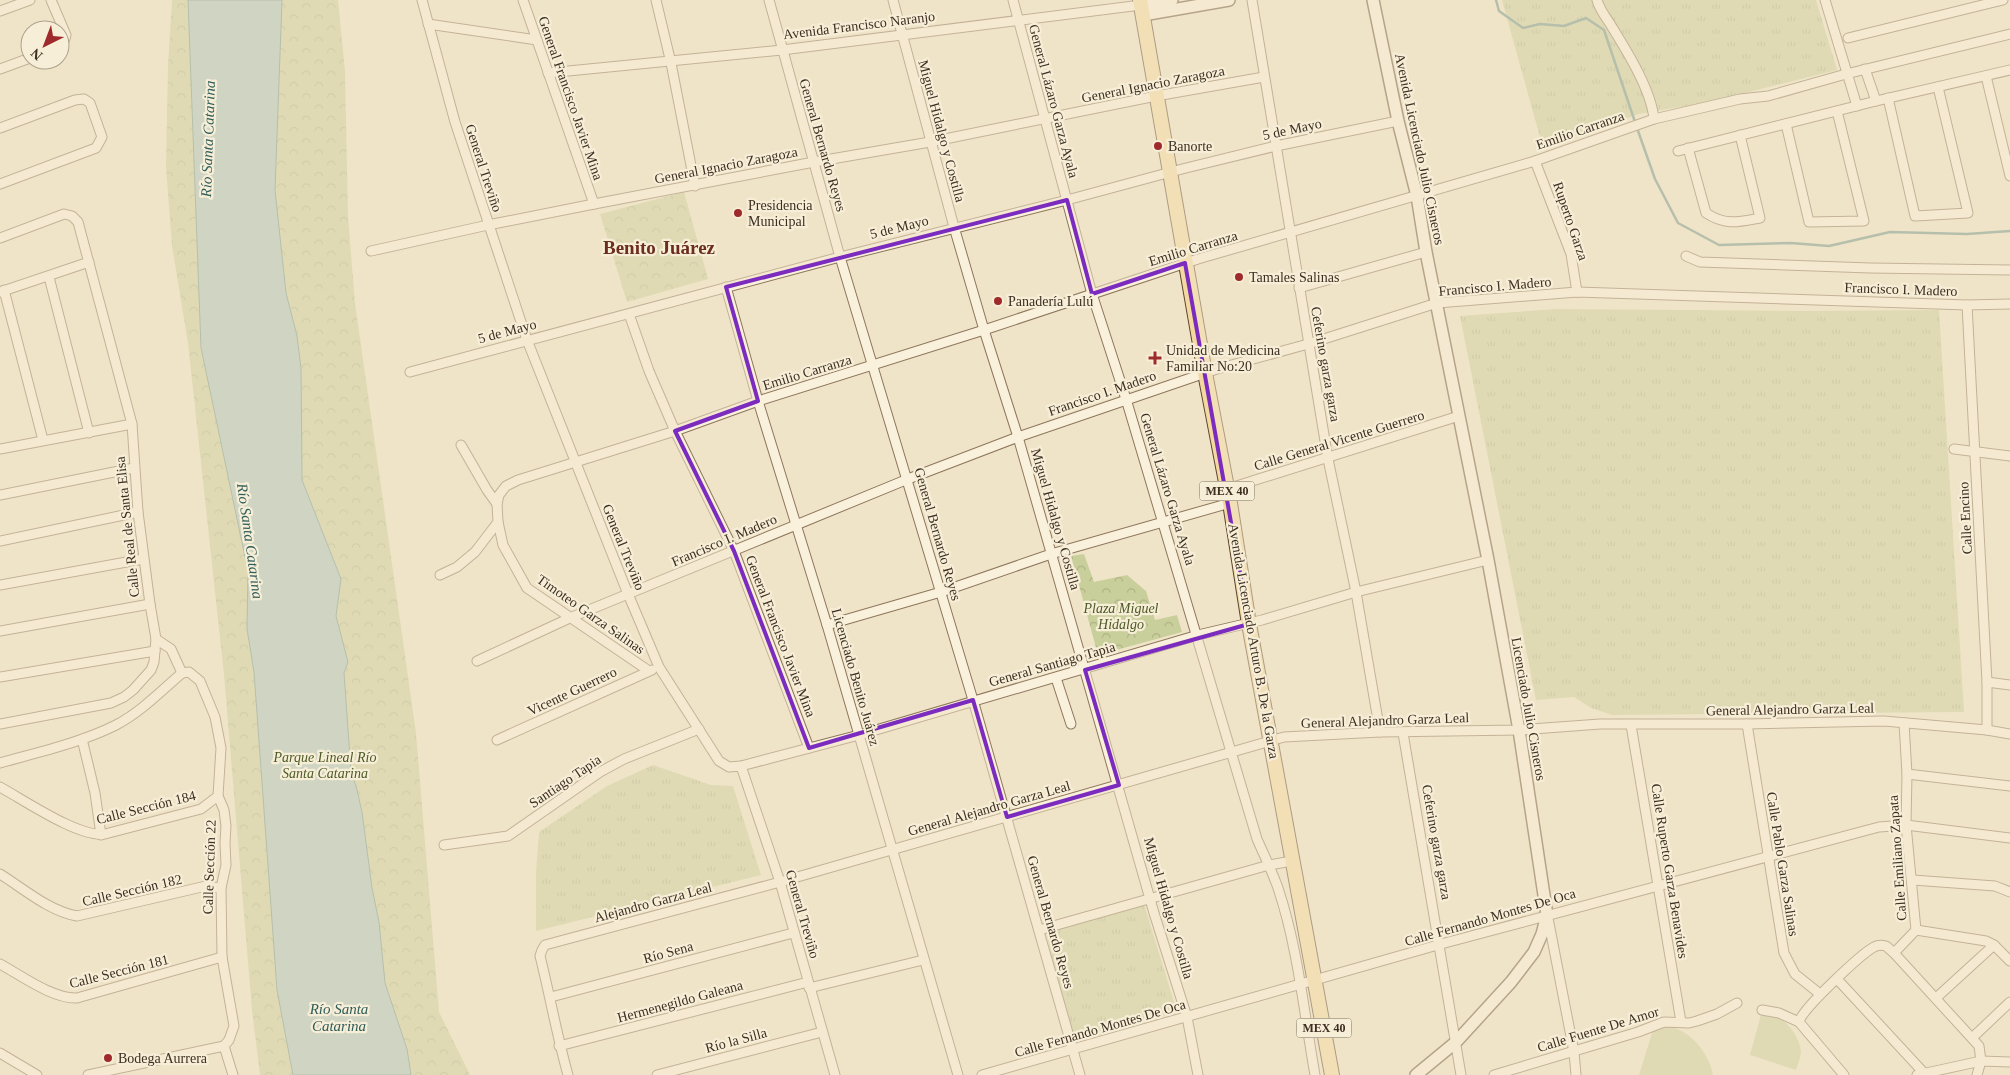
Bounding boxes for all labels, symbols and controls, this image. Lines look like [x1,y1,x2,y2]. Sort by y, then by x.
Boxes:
street label: Avenida Francisco Naranjo [782,9,936,42]
street label: General Francisco Javier Mina [535,14,606,183]
north arrow [20,20,70,70]
street label: General Lázaro Garza Ayala [1026,23,1081,180]
text: N [28,45,45,63]
street label: Avenida Licenciado Julio Cisneros [1392,52,1447,246]
street label: Miguel Hidalgo y Costilla [915,58,968,205]
street label: General Ignacio Zaragoza [1080,63,1227,106]
street label: General Bernardo Reyes [796,77,849,213]
water label: Río Santa Catarina [198,80,218,199]
street label: Emilio Carranza [1534,108,1627,153]
street label: 5 de Mayo [1261,116,1323,143]
street label: General Treviño [462,122,505,214]
place label: Banorte [1168,139,1212,154]
marker: Banorte [1152,140,1164,152]
street label: General Ignacio Zaragoza [653,144,800,187]
street label: Ruperto Garza [1550,180,1591,263]
place label: Presidencia Municipal [748,198,813,229]
marker: Presidencia Municipal [732,207,744,219]
street label: 5 de Mayo [868,213,930,242]
street label: Emilio Carranza [1147,228,1240,269]
district label: Benito Juárez [603,237,716,258]
place label: Tamales Salinas [1249,270,1339,285]
marker: Tamales Salinas [1233,271,1245,283]
street label: Francisco I. Madero [1438,274,1552,299]
street label: Francisco I. Madero [1844,280,1958,299]
place label: Panadería Lulú [1008,294,1093,309]
marker: Panadería Lulú [992,295,1004,307]
street label: Ceferino garza garza [1308,305,1343,424]
street label: 5 de Mayo [476,316,538,346]
place label: Unidad de Medicina Familiar No:20 [1166,343,1281,374]
marker: Unidad de Medicina Familiar No:20 [1148,351,1162,365]
street label: Emilio Carranza [761,352,854,393]
street label: Francisco I. Madero [1046,368,1158,419]
street label: Calle General Vicente Guerrero [1252,407,1426,474]
street label: General Lázaro Garza Ayala [1137,411,1198,568]
street label: Miguel Hidalgo y Costilla [1028,447,1083,592]
street label: Calle Real de Santa Elisa [113,455,142,598]
street label: General Bernardo Reyes [911,466,964,602]
water label: Río Santa Catarina [234,481,266,600]
street label: Calle Encino [1956,481,1975,555]
road number: MEX 40 [1200,482,1254,501]
street label: General Treviño [599,502,648,592]
street label: Francisco I. Madero [669,511,779,569]
street label: Avenida Licenciado Arturo B. De la Garza [1225,522,1282,761]
street label: General Francisco Javier Mina [743,553,819,720]
street label: Timoteo Garza Salinas [534,572,647,657]
park label: Plaza Miguel Hidalgo [1082,601,1159,632]
street label: Licenciado Benito Juárez [829,607,882,748]
street label: Licenciado Julio Cisneros [1508,636,1549,782]
street label: General Santiago Tapia [987,639,1118,690]
street label: Vicente Guerrero [525,664,619,719]
street label: General Alejandro Garza Leal [1706,701,1874,718]
street label: General Alejandro Garza Leal [1301,710,1469,731]
park label: Parque Lineal Río Santa Catarina [273,750,376,781]
street label: Santiago Tapia [527,752,605,811]
street label: General Alejandro Garza Leal [906,778,1072,839]
street label: Ceferino garza garza [1419,783,1454,902]
street label: Calle Ruperto Garza Benavides [1648,783,1691,960]
street label: Calle Sección 184 [95,788,197,827]
street label: Calle Pablo Garza Salinas [1764,791,1801,937]
street label: Calle Emiliano Zapata [1886,794,1909,921]
street label: Calle Sección 22 [200,819,219,915]
street label: Miguel Hidalgo y Costilla [1141,836,1196,981]
street label: General Bernardo Reyes [1024,854,1077,990]
street label: General Treviño [783,868,822,960]
street label: Calle Sección 182 [81,872,183,909]
street label: Alejandro Garza Leal [593,880,714,925]
street label: Calle Fernando Montes De Oca [1403,886,1578,949]
street label: Río Sena [642,938,695,966]
street label: Calle Sección 181 [68,952,170,991]
street label: Hermenegildo Galeana [616,977,745,1025]
street label: Calle Fernando Montes De Oca [1013,997,1188,1060]
water label: Río Santa Catarina [309,1001,368,1034]
street label: Calle Fuente De Amor [1536,1004,1661,1055]
road number: MEX 40 [1296,1018,1352,1038]
street label: Río la Silla [704,1025,769,1056]
place label: Bodega Aurrera [118,1051,208,1066]
marker: Bodega Aurrera [102,1052,114,1064]

